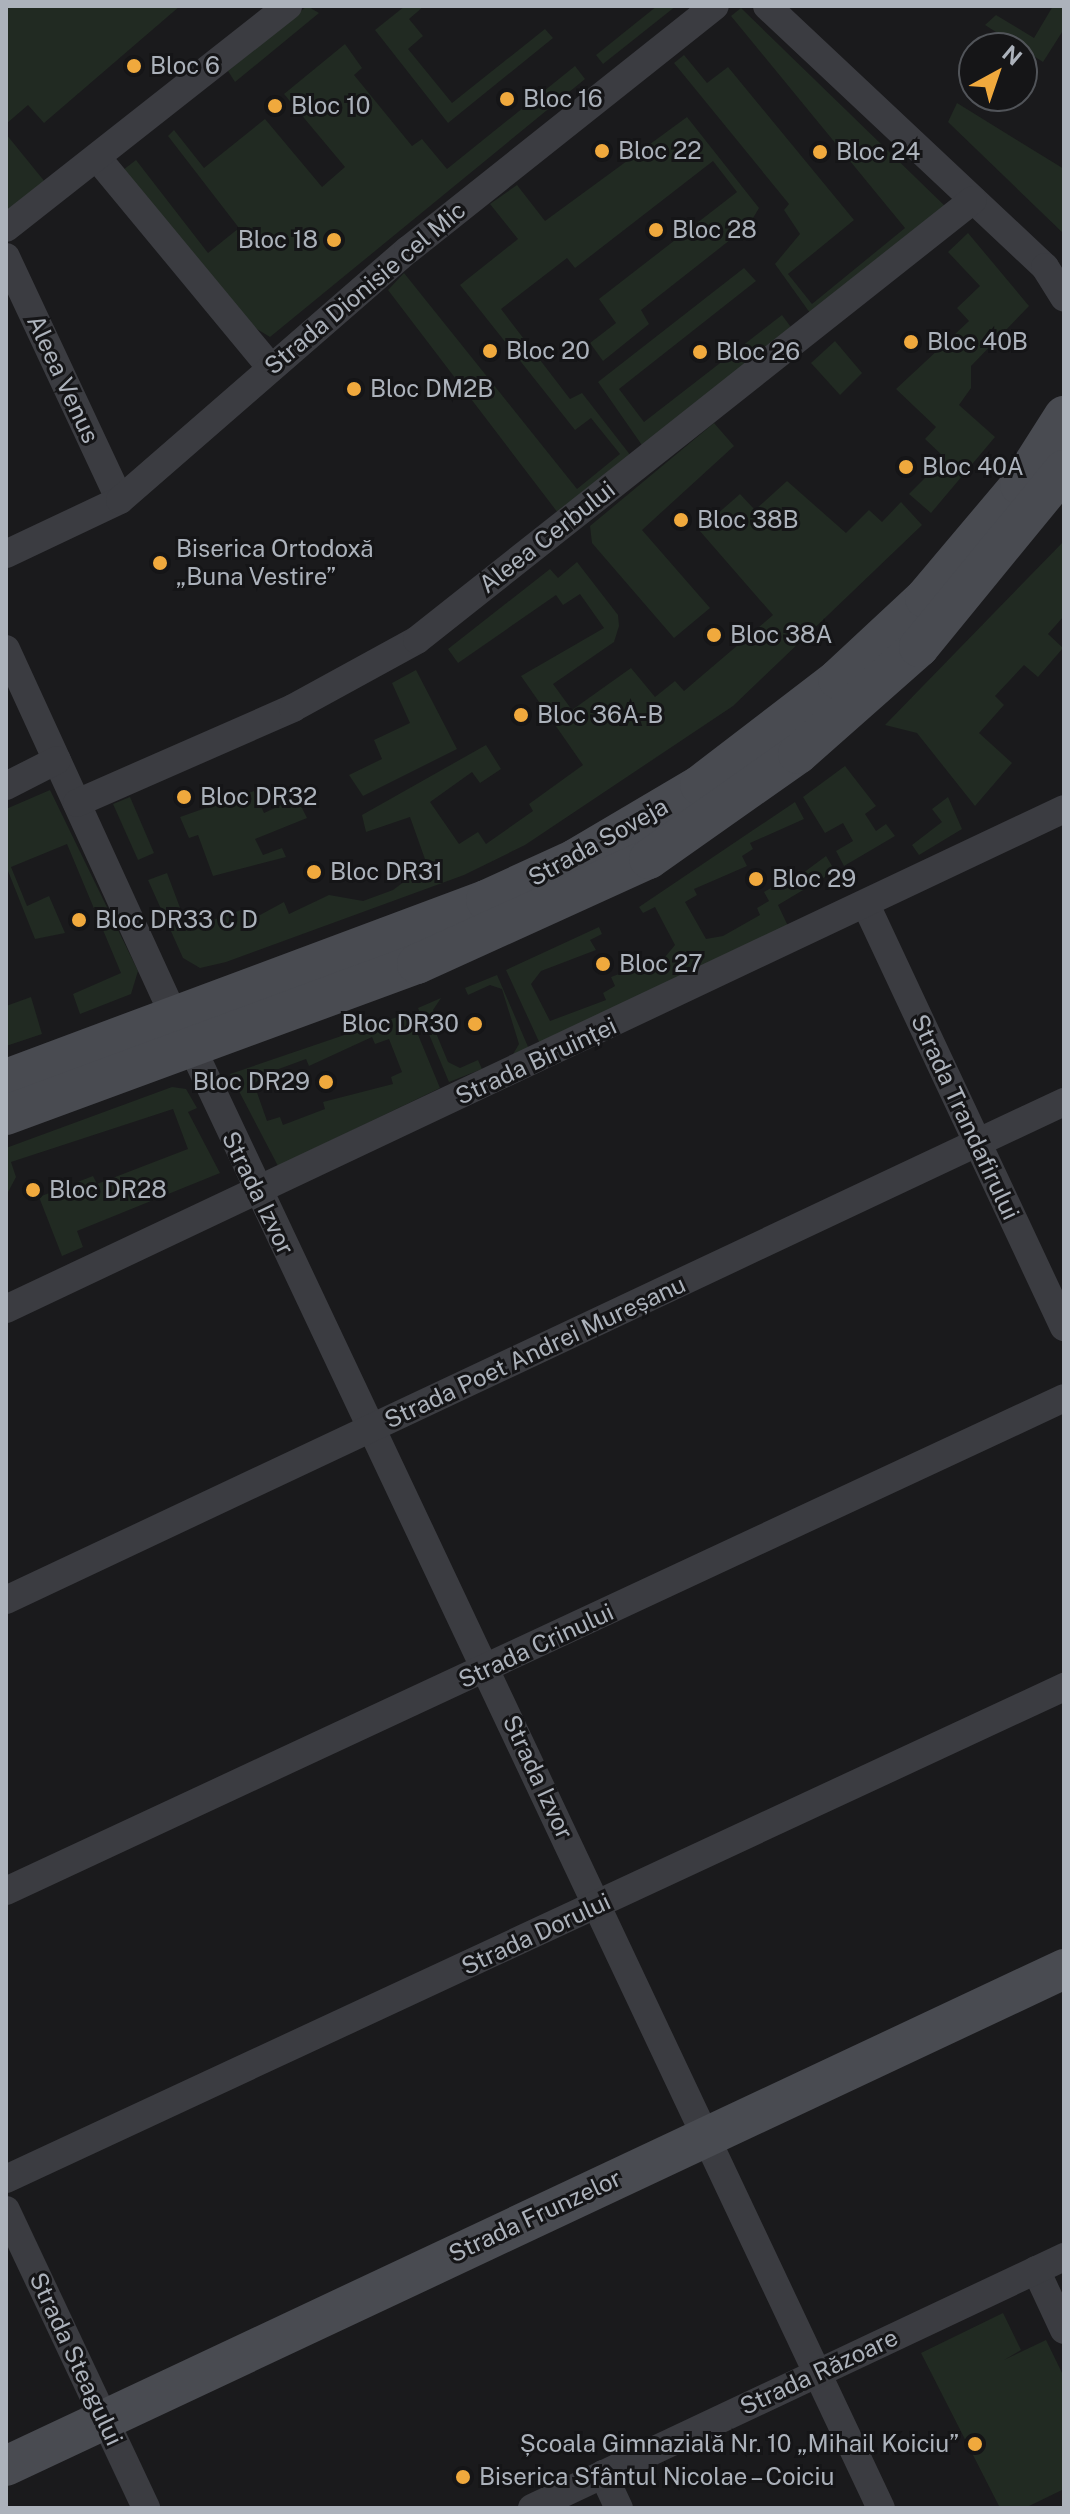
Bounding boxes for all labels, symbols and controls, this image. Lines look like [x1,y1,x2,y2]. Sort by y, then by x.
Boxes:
north arrow [958,32,1038,112]
text: N [997,40,1027,71]
place label: Bloc 6 [150,52,220,80]
marker: Bloc 6 [125,57,143,75]
place label: Bloc 16 [523,85,603,113]
marker: Bloc 16 [498,90,516,108]
place label: Bloc 10 [291,92,371,120]
marker: Bloc 10 [266,97,284,115]
place label: Bloc 22 [618,137,702,165]
place label: Bloc 24 [836,138,921,166]
marker: Bloc 22 [593,142,611,160]
marker: Bloc 24 [811,143,829,161]
street label: Strada Dionisie cel Mic [258,195,472,381]
place label: Bloc 28 [672,216,757,244]
marker: Bloc 28 [647,221,665,239]
place label: Bloc 18 [237,226,318,254]
marker: Bloc 18 [325,231,343,249]
street label: Aleea Venus [21,310,105,448]
place label: Bloc 40B [927,328,1028,356]
marker: Bloc 40B [902,333,920,351]
place label: Bloc 20 [506,337,590,365]
place label: Bloc 26 [716,338,800,366]
marker: Bloc 20 [481,342,499,360]
marker: Bloc 26 [691,343,709,361]
place label: Bloc DM2B [370,375,494,403]
marker: Bloc DM2B [345,380,363,398]
place label: Bloc 40A [922,453,1024,481]
marker: Bloc 40A [897,458,915,476]
street label: Aleea Cerbului [473,475,621,599]
place label: Bloc 38B [697,506,799,534]
marker: Bloc 38B [672,511,690,529]
place label: Biserica Ortodoxă „Buna Vestire” [176,535,374,591]
marker: Biserica Ortodoxă „Buna Vestire” [151,554,169,572]
place label: Bloc 38A [730,621,833,649]
marker: Bloc 38A [705,626,723,644]
place label: Bloc 36A-B [537,701,664,729]
marker: Bloc 36A-B [512,706,530,724]
place label: Bloc DR32 [200,783,318,811]
marker: Bloc DR32 [175,788,193,806]
street label: Strada Soveja [523,792,673,892]
place label: Bloc DR31 [330,858,443,886]
marker: Bloc DR31 [305,863,323,881]
place label: Bloc 29 [772,865,857,893]
marker: Bloc 29 [747,870,765,888]
place label: Bloc DR33 C D [95,906,258,934]
marker: Bloc DR33 C D [70,911,88,929]
place label: Bloc 27 [619,950,703,978]
marker: Bloc 27 [594,955,612,973]
place label: Bloc DR30 [341,1010,459,1038]
street label: Strada Trandafirului [905,1010,1025,1224]
street label: Strada Biruinței [451,1011,621,1111]
marker: Bloc DR30 [466,1015,484,1033]
place label: Bloc DR29 [193,1068,310,1096]
marker: Bloc DR29 [317,1073,335,1091]
street label: Strada Izvor [216,1127,300,1259]
place label: Bloc DR28 [49,1176,167,1204]
marker: Bloc DR28 [24,1181,42,1199]
street label: Strada Poet Andrei Mureșanu [380,1270,690,1434]
street label: Strada Crinului [454,1598,618,1694]
street label: Strada Izvor [497,1710,579,1844]
street label: Strada Dorului [457,1887,615,1981]
street label: Strada Frunzelor [444,2163,626,2269]
street label: Strada Steagului [23,2268,129,2450]
street label: Strada Răzoare [736,2323,902,2421]
place label: Școala Gimnazială Nr. 10 „Mihail Koiciu” [520,2430,959,2458]
marker: Școala Gimnazială Nr. 10 „Mihail Koiciu” [966,2435,984,2453]
place label: Biserica Sfântul Nicolae – Coiciu [479,2463,841,2491]
marker: Biserica Sfântul Nicolae – Coiciu [454,2468,472,2486]

